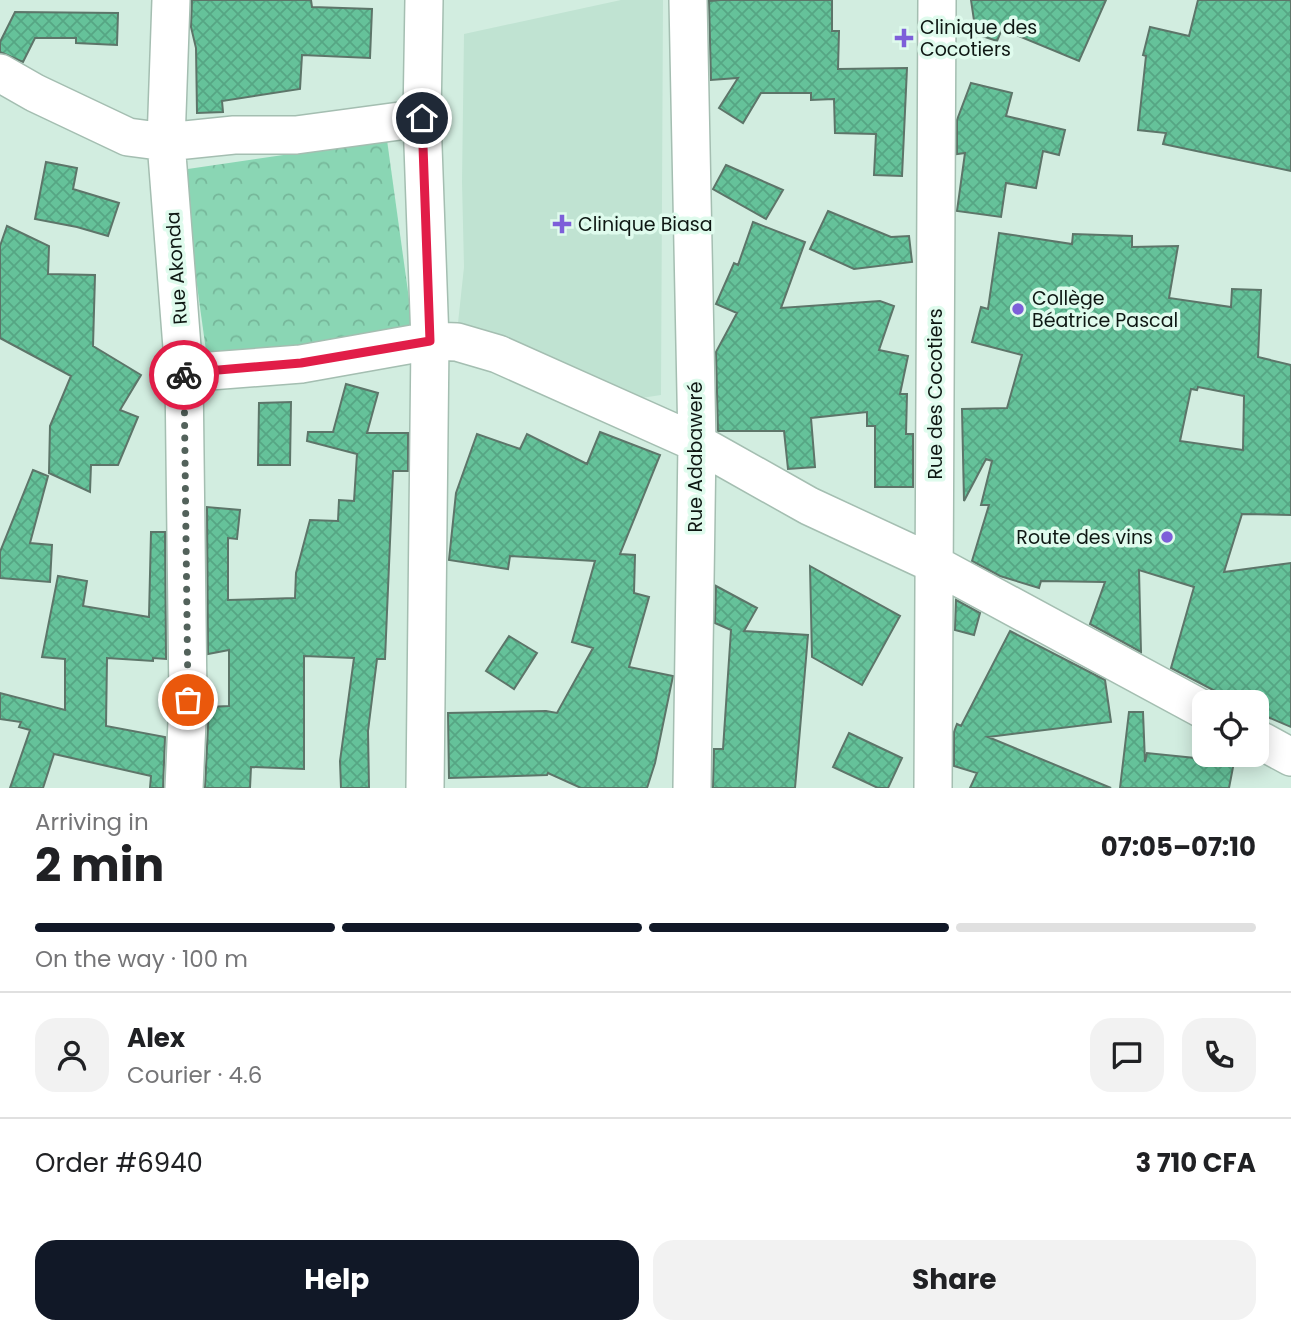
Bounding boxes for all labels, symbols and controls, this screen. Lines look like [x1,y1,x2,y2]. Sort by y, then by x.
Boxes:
place label: Clinique des Cocotiers [920,14,1037,63]
marker: Clinique des Cocotiers [894,28,914,48]
pin [392,88,452,148]
icon: home [403,99,441,137]
street label: Rue Akonda [159,211,194,325]
place label: Clinique Biasa [578,211,713,238]
marker: Clinique Biasa [552,214,572,234]
place label: Collège Béatrice Pascal [1032,285,1178,334]
marker: Collège Béatrice Pascal [1010,301,1026,317]
street label: Rue des Cocotiers [922,308,949,480]
courier [149,340,219,410]
icon: bike [165,356,203,394]
street label: Rue Adabaweré [682,382,709,532]
place label: Route des vins [1016,524,1153,551]
marker: Route des vins [1159,529,1175,545]
pin [158,670,218,730]
icon: bag [169,681,207,719]
map controls [1192,690,1269,767]
button: locate [1192,690,1269,767]
text: Arriving in [35,806,149,838]
text: 07:05–07:10 [1101,829,1256,865]
text: 2 min [35,833,164,897]
text: On the way · 100 m [35,943,248,975]
button: person [35,1018,109,1092]
button: chat [1090,1018,1164,1092]
button: phone [1182,1018,1256,1092]
text: Alex [127,1020,185,1056]
text: Courier · 4.6 [127,1059,262,1091]
text: Order #6940 [35,1145,203,1181]
text: 3 710 CFA [1135,1145,1256,1181]
button: Help [35,1240,639,1320]
button: Share [653,1240,1256,1320]

